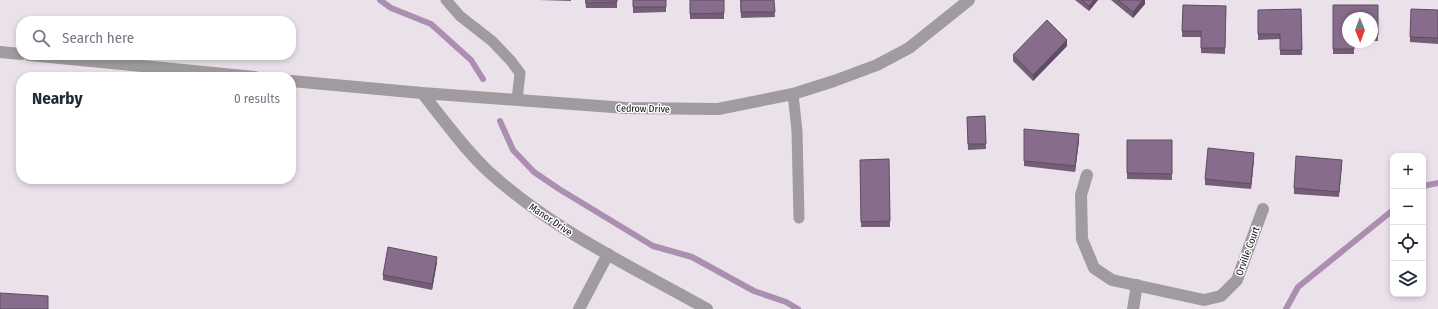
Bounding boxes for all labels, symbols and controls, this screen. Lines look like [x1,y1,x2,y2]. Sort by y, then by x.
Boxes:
north arrow [1342,12,1378,48]
search box [16,16,296,60]
icon: search [30,27,52,49]
text: Search here [62,29,134,47]
text: Nearby [32,88,83,109]
text: 0 results [234,91,280,106]
street label: Cedrow Drive [616,103,670,115]
map controls [1390,153,1426,297]
button: + [1390,153,1426,189]
button: − [1390,189,1426,225]
street label: Manor Drive [527,201,574,239]
street label: Orville Court [1234,224,1263,278]
button: locate [1390,225,1426,261]
button: layers [1390,261,1426,297]

